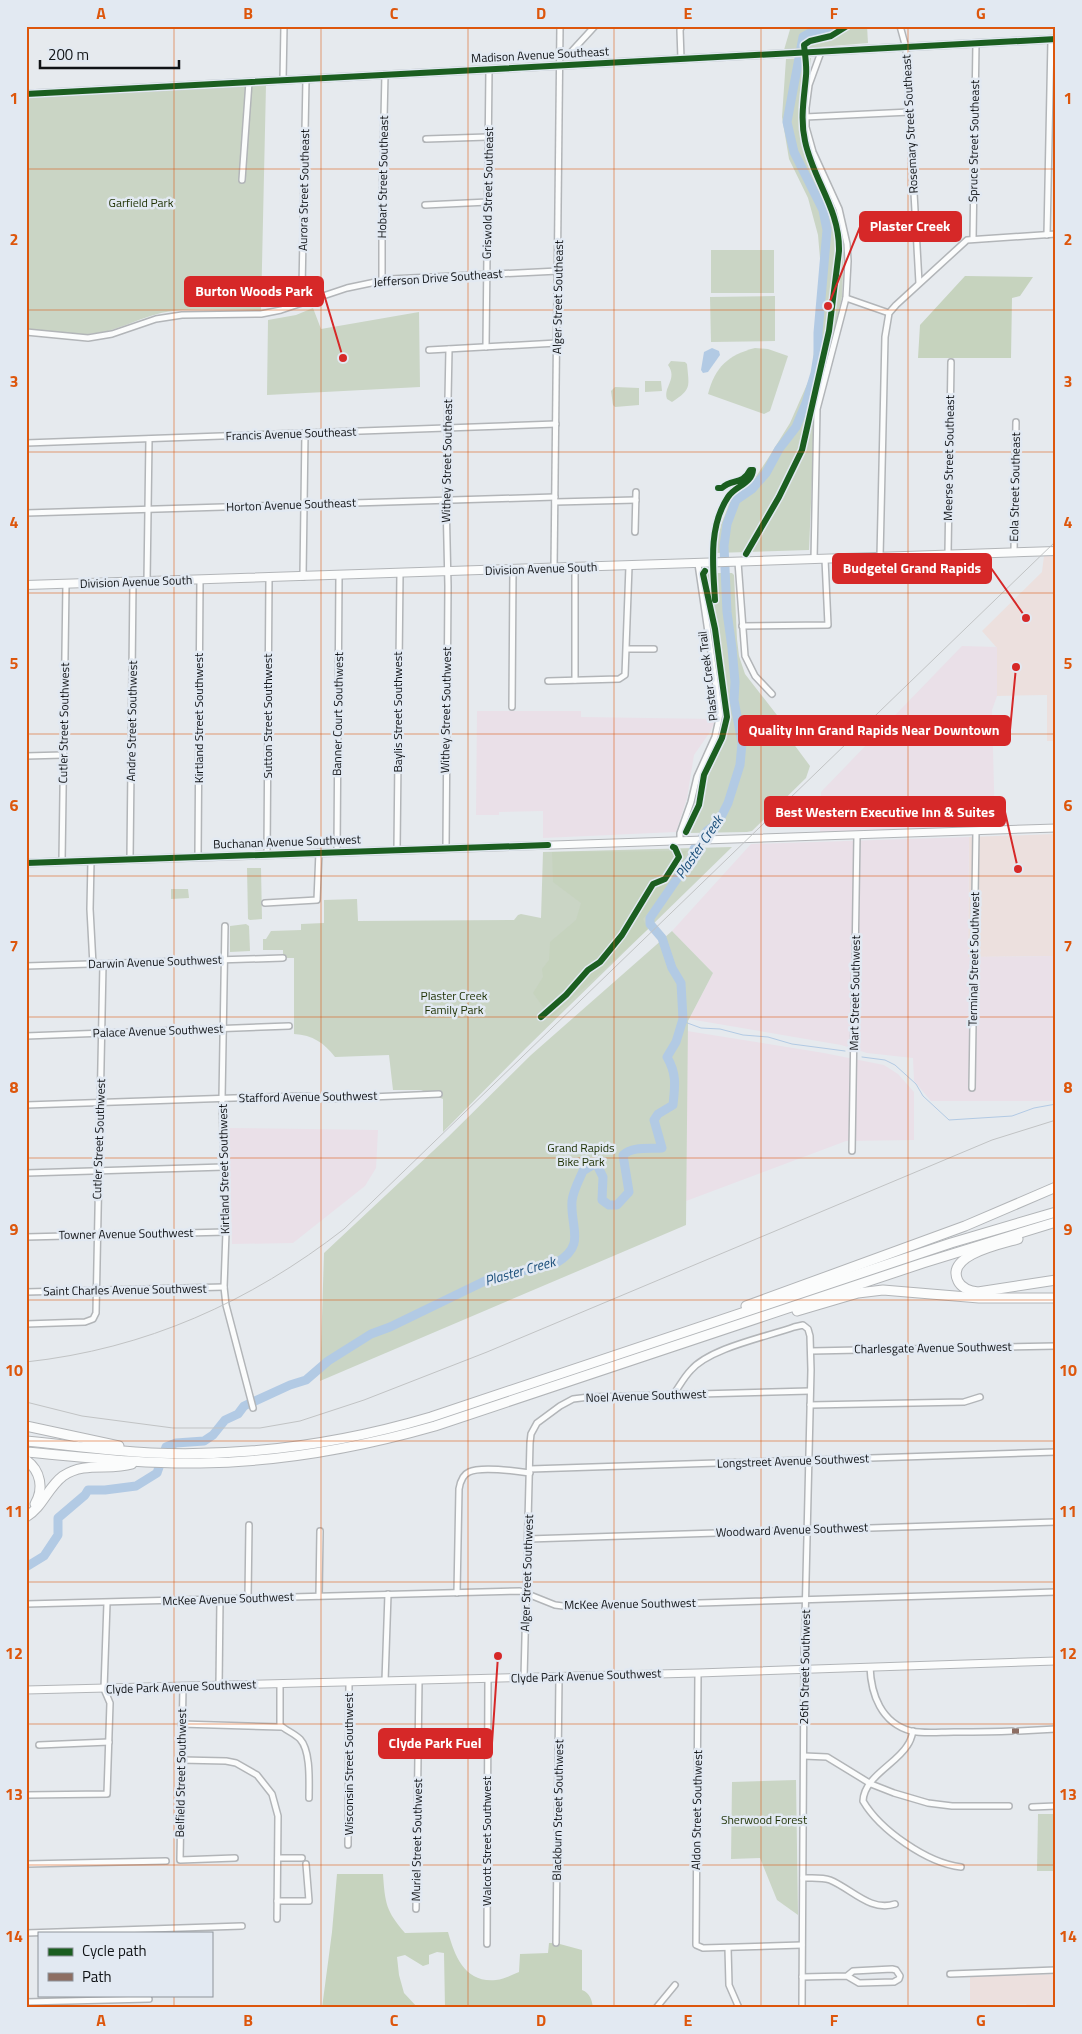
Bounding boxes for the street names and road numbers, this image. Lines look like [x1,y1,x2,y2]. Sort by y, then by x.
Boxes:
street label: Madison Avenue Southeast [471,41,610,68]
street label: Rosemary Street Southeast [896,53,923,194]
street label: Spruce Street Southeast [963,79,984,202]
street label: Hobart Street Southeast [372,115,393,239]
street label: Griswold Street Southeast [477,126,498,259]
street label: Aurora Street Southeast [293,128,314,251]
street label: Alger Street Southeast [547,239,568,354]
street label: Jefferson Drive Southeast [373,263,504,291]
street label: Meerse Street Southeast [938,394,959,521]
street label: Withey Street Southeast [436,398,457,523]
street label: Francis Avenue Southeast [225,422,357,445]
street label: Eola Street Southeast [1004,431,1025,542]
street label: Horton Avenue Southeast [226,493,357,516]
street label: Division Avenue South [484,557,598,580]
street label: Division Avenue South [79,570,193,593]
street label: Plaster Creek Trail [693,630,722,722]
street label: Withey Street Southwest [435,646,456,773]
street label: Banner Court Southwest [327,651,348,776]
street label: Baylis Street Southwest [388,651,407,773]
street label: Kirtland Street Southwest [189,652,208,783]
street label: Sutton Street Southwest [258,653,277,779]
street label: Andre Street Southwest [121,660,142,782]
street label: Cutler Street Southwest [53,662,74,784]
street label: Buchanan Avenue Southwest [213,829,362,854]
street label: Terminal Street Southwest [963,891,984,1026]
street label: Mart Street Southwest [844,934,865,1051]
street label: Darwin Avenue Southwest [88,950,223,973]
street label: Palace Avenue Southwest [92,1019,224,1042]
street label: Cutler Street Southwest [87,1077,110,1200]
street label: Stafford Avenue Southwest [238,1086,378,1107]
street label: Kirtland Street Southwest [213,1103,234,1234]
street label: Towner Avenue Southwest [58,1223,194,1244]
street label: Saint Charles Avenue Southwest [43,1279,208,1300]
street label: Charlesgate Avenue Southwest [854,1337,1013,1358]
street label: Noel Avenue Southwest [585,1384,707,1407]
street label: Longstreet Avenue Southwest [717,1448,870,1473]
street label: Alger Street Southwest [515,1513,538,1632]
street label: Woodward Avenue Southwest [715,1517,869,1542]
street label: McKee Avenue Southwest [162,1587,295,1610]
street label: McKee Avenue Southwest [564,1593,697,1614]
street label: 26th Street Southwest [794,1609,815,1725]
street label: Clyde Park Avenue Southwest [510,1663,662,1688]
street label: Clyde Park Avenue Southwest [105,1674,257,1699]
street label: Wisconsin Street Southwest [339,1692,358,1835]
street label: Belfield Street Southwest [170,1708,191,1838]
street label: Blackburn Street Southwest [547,1738,568,1881]
street label: Aldon Street Southwest [686,1749,707,1870]
street label: Walcott Street Southwest [477,1775,496,1906]
street label: Muriel Street Southwest [406,1778,427,1902]

